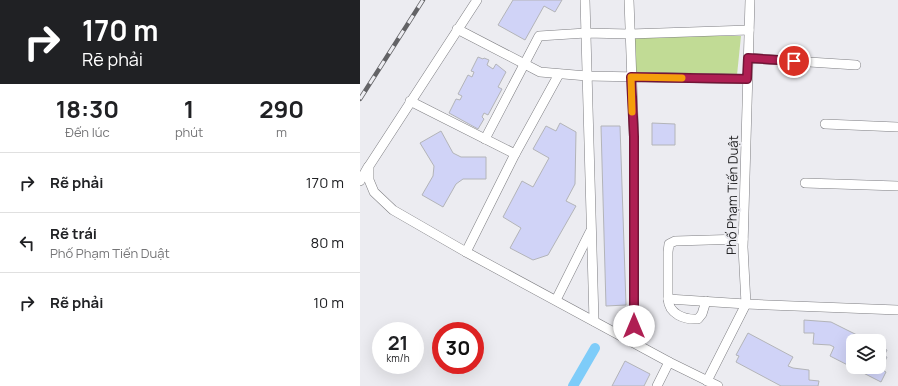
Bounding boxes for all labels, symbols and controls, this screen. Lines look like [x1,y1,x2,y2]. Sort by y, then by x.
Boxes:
text: 170 m [82,11,158,49]
icon: right [16,16,68,68]
pin [777,44,811,78]
text: Rẽ phải [82,47,143,71]
icon: arrive [783,50,805,72]
text: 18:30 [56,92,119,125]
text: 1 [184,92,194,125]
text: 290 [259,92,304,125]
text: Đến lúc [65,123,110,141]
text: phút [175,123,203,141]
text: m [276,123,287,141]
street label: Phố Phạm Tiến Duật [722,135,742,255]
icon: right [16,172,38,194]
text: Rẽ phải [50,172,103,193]
text: 170 m [306,172,344,193]
text: Rẽ trái [50,223,97,244]
icon: left [16,232,38,254]
text: 80 m [310,232,344,253]
text: Phố Phạm Tiến Duật [50,244,170,262]
icon: right [16,292,38,314]
text: Rẽ phải [50,292,103,313]
text: 10 m [313,292,344,313]
position arrow [613,305,655,347]
speed limit sign: 30 [432,322,484,374]
text: 21 [388,329,408,356]
map controls [846,334,886,374]
button: layers [846,334,886,374]
text: km/h [386,351,410,365]

